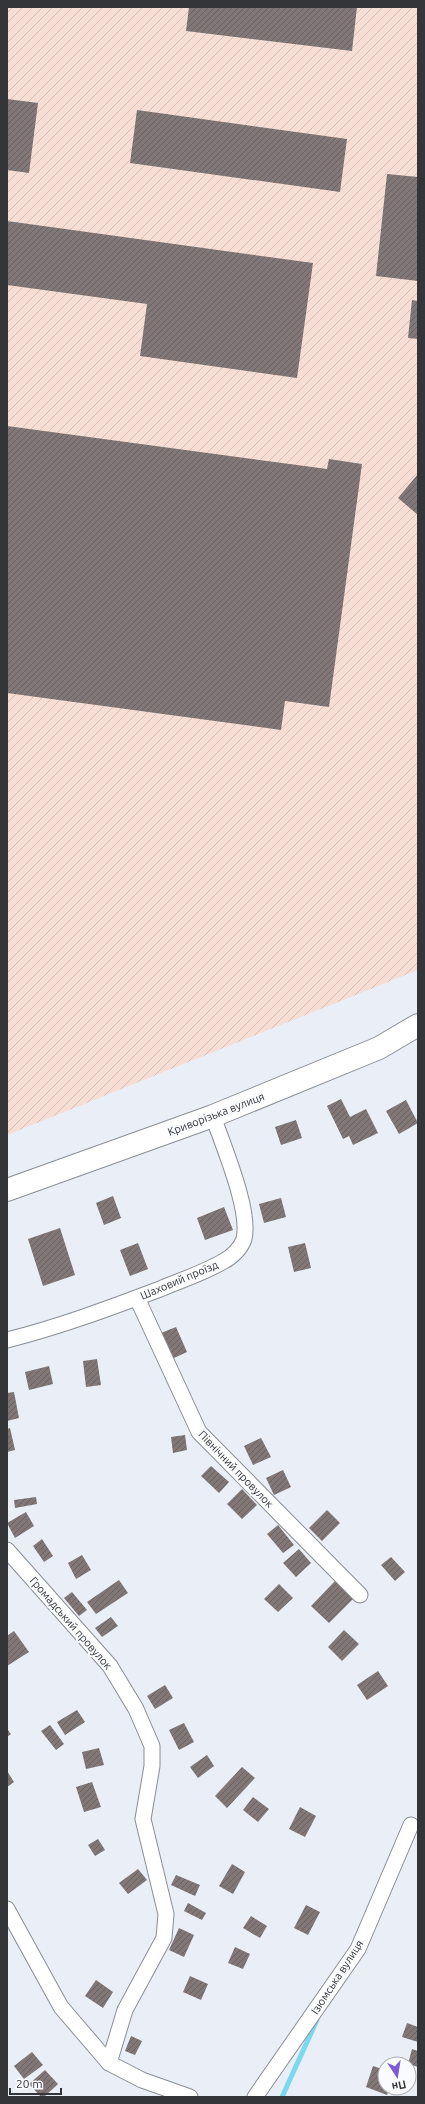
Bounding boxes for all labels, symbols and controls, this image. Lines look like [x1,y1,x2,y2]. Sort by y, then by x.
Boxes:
street label: Криворізька вулиця [166,1090,266,1138]
street label: Шаховий проїзд [138,1258,220,1302]
street label: Північний провулок [196,1428,276,1510]
street label: Громадський провулок [28,1574,115,1672]
street label: Ізюмська вулиця [309,1938,365,2016]
north arrow [377,2056,417,2096]
scale bar [10,2070,61,2096]
text: 20 m [16,2077,43,2090]
text: Пн [391,2078,407,2093]

